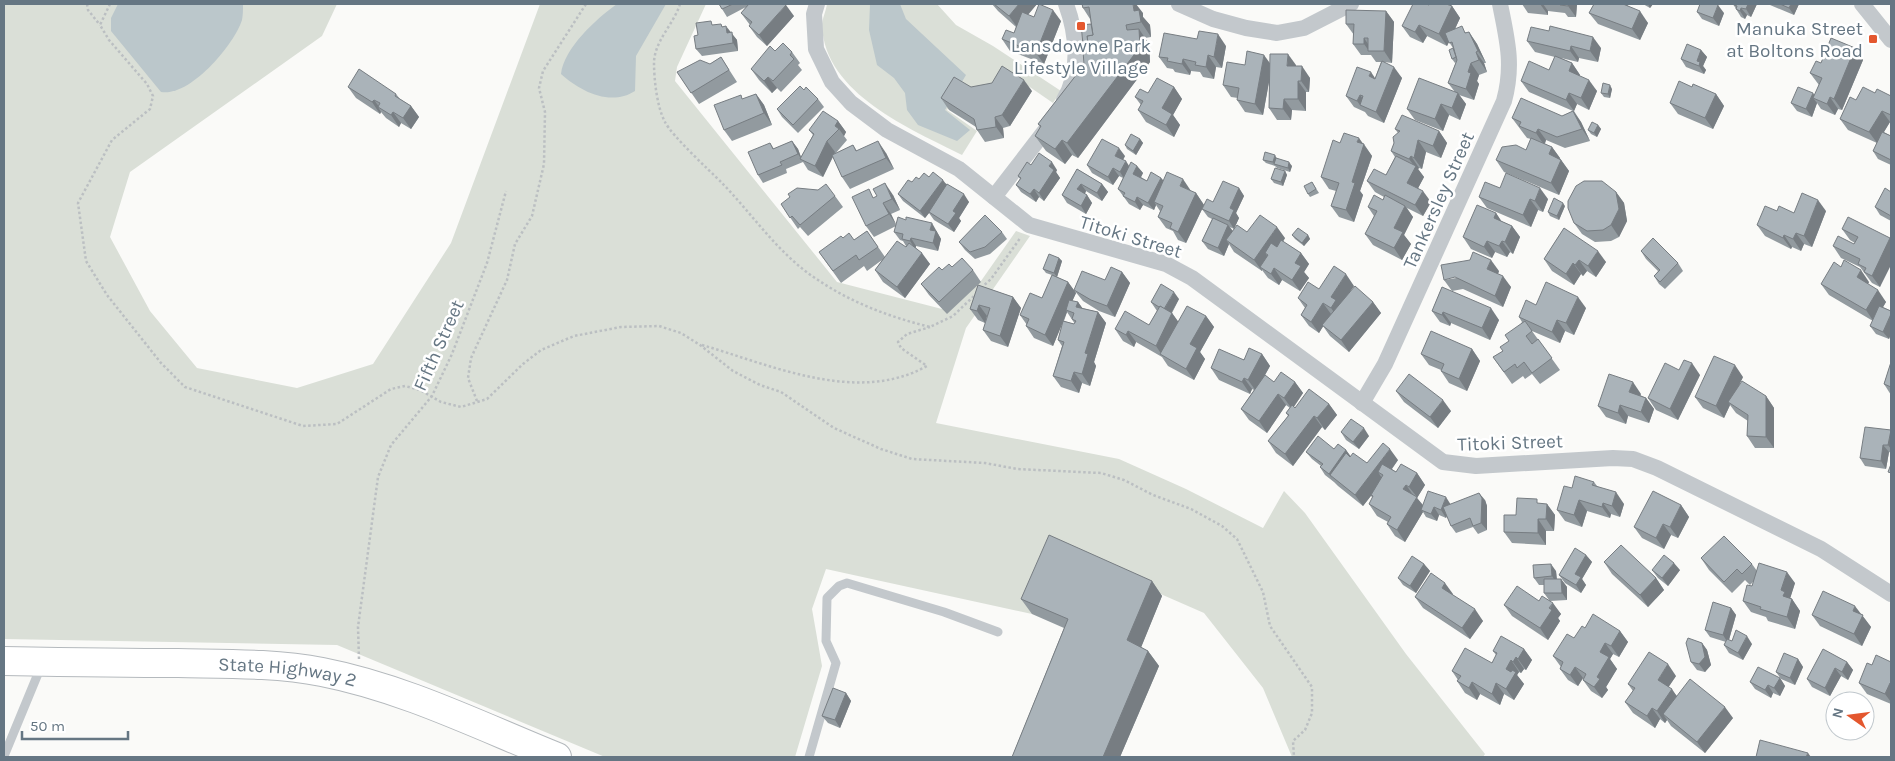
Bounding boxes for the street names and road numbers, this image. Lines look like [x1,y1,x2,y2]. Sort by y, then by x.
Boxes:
street label: Tankersley Street [1399,128,1479,272]
street label: Titoki Street [1077,211,1184,263]
street label: Fifth Street [409,296,469,394]
street label: Titoki Street [1457,430,1563,456]
street label: State Highway 2 [218,654,359,692]

